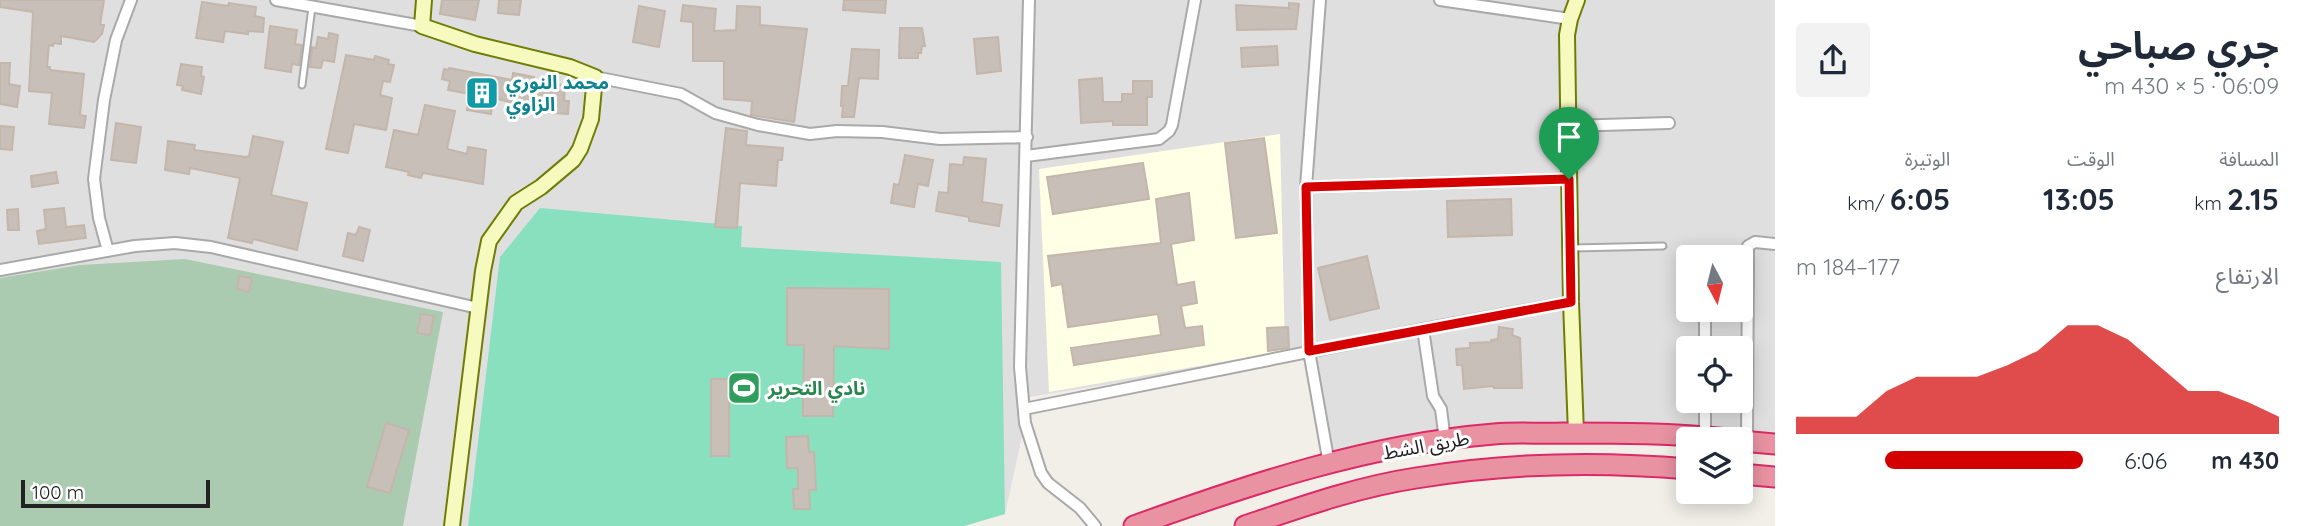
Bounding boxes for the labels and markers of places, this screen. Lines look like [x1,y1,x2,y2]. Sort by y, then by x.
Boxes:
place label: محمد النوري الزاوي [506,70,609,119]
building icon: محمد النوري الزاوي [463,74,501,112]
pin [1539,107,1599,179]
sports icon: نادي التحرير [725,369,763,407]
place label: نادي التحرير [767,376,865,403]

